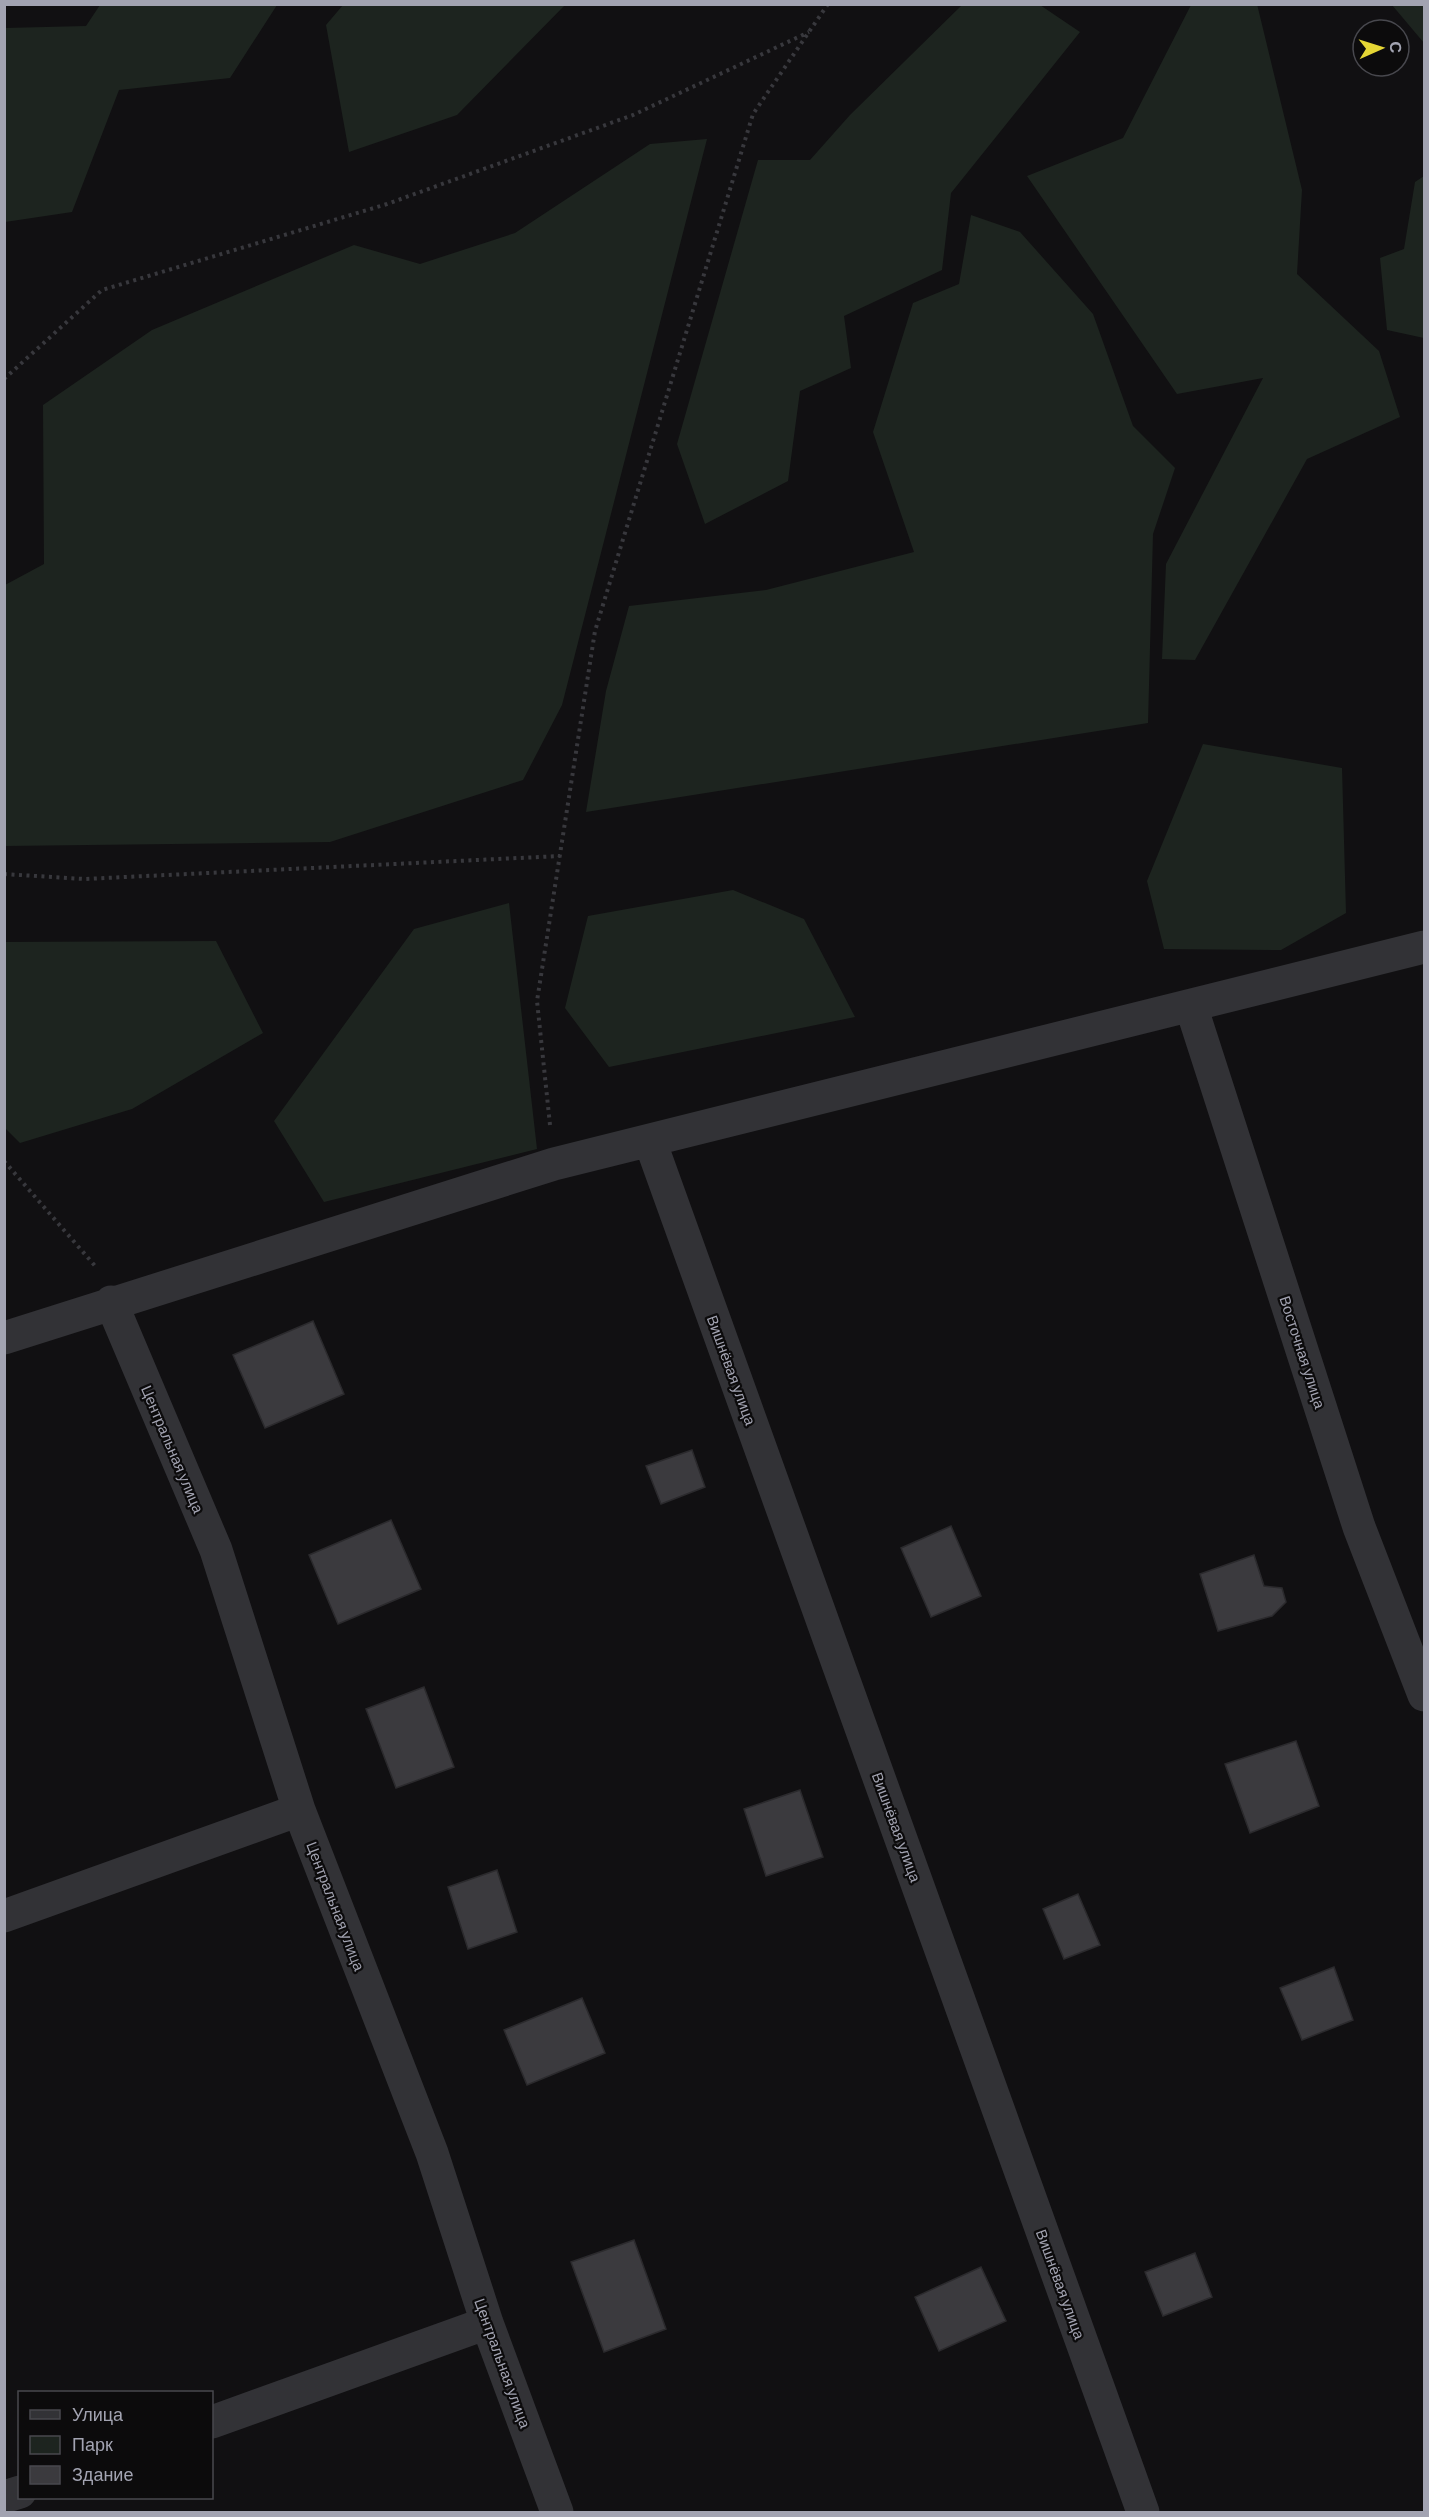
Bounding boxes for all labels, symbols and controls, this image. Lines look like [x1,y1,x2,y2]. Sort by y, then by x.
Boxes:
north arrow [1351,18,1411,78]
text: С [1387,41,1406,54]
street label: Восточная улица [1276,1293,1330,1411]
street label: Вишнёвая улица [704,1313,760,1428]
street label: Центральная улица [138,1383,208,1516]
street label: Вишнёвая улица [869,1770,925,1885]
street label: Центральная улица [303,1839,369,1974]
street label: Вишнёвая улица [1033,2227,1089,2342]
street label: Центральная улица [471,2296,535,2431]
legend [18,2391,213,2499]
text: Улица [72,2403,124,2425]
text: Парк [72,2433,113,2455]
text: Здание [72,2463,133,2485]

